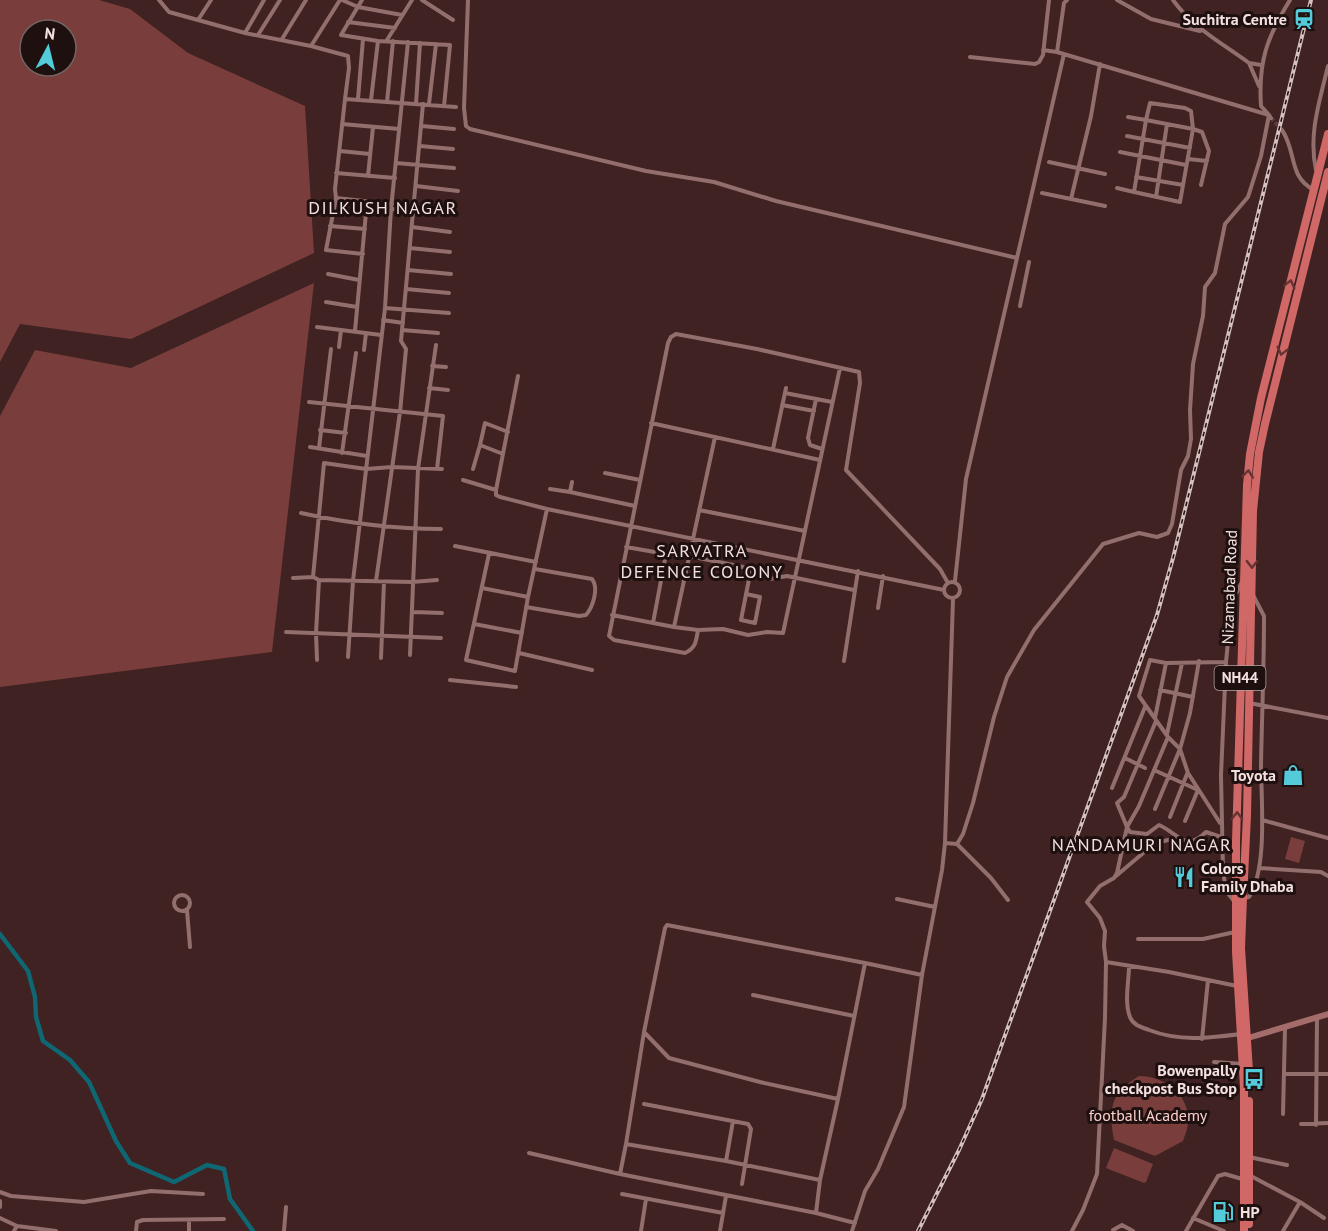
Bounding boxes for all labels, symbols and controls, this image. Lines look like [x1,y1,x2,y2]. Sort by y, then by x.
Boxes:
station icon: Suchitra Centre [1292,7,1316,31]
place label: Suchitra Centre [1182,9,1287,29]
north arrow [18,18,78,78]
text: N [43,23,56,44]
district label: DILKUSH NAGAR [308,196,458,219]
one-way arrow [1282,279,1295,289]
one-way arrow [1277,346,1290,356]
one-way arrow [1241,470,1254,479]
street label: Nizamabad Road [1217,529,1241,645]
district label: SARVATRA DEFENCE COLONY [621,539,783,583]
one-way arrow [1246,560,1258,569]
road number: NH44 [1214,666,1266,690]
shop icon: Toyota [1281,763,1305,787]
place label: Toyota [1231,765,1276,785]
one-way arrow [1230,811,1243,820]
district label: NANDAMURI NAGAR [1052,833,1232,856]
place label: Colors Family Dhaba [1201,858,1294,896]
restaurant icon: Colors Family Dhaba [1172,865,1196,889]
place label: Bowenpally checkpost Bus Stop [1105,1060,1237,1098]
bus stop icon: Bowenpally checkpost Bus Stop [1242,1067,1266,1091]
park label: football Academy [1089,1105,1208,1125]
fuel station icon: HP [1211,1200,1235,1224]
place label: HP [1240,1202,1260,1222]

